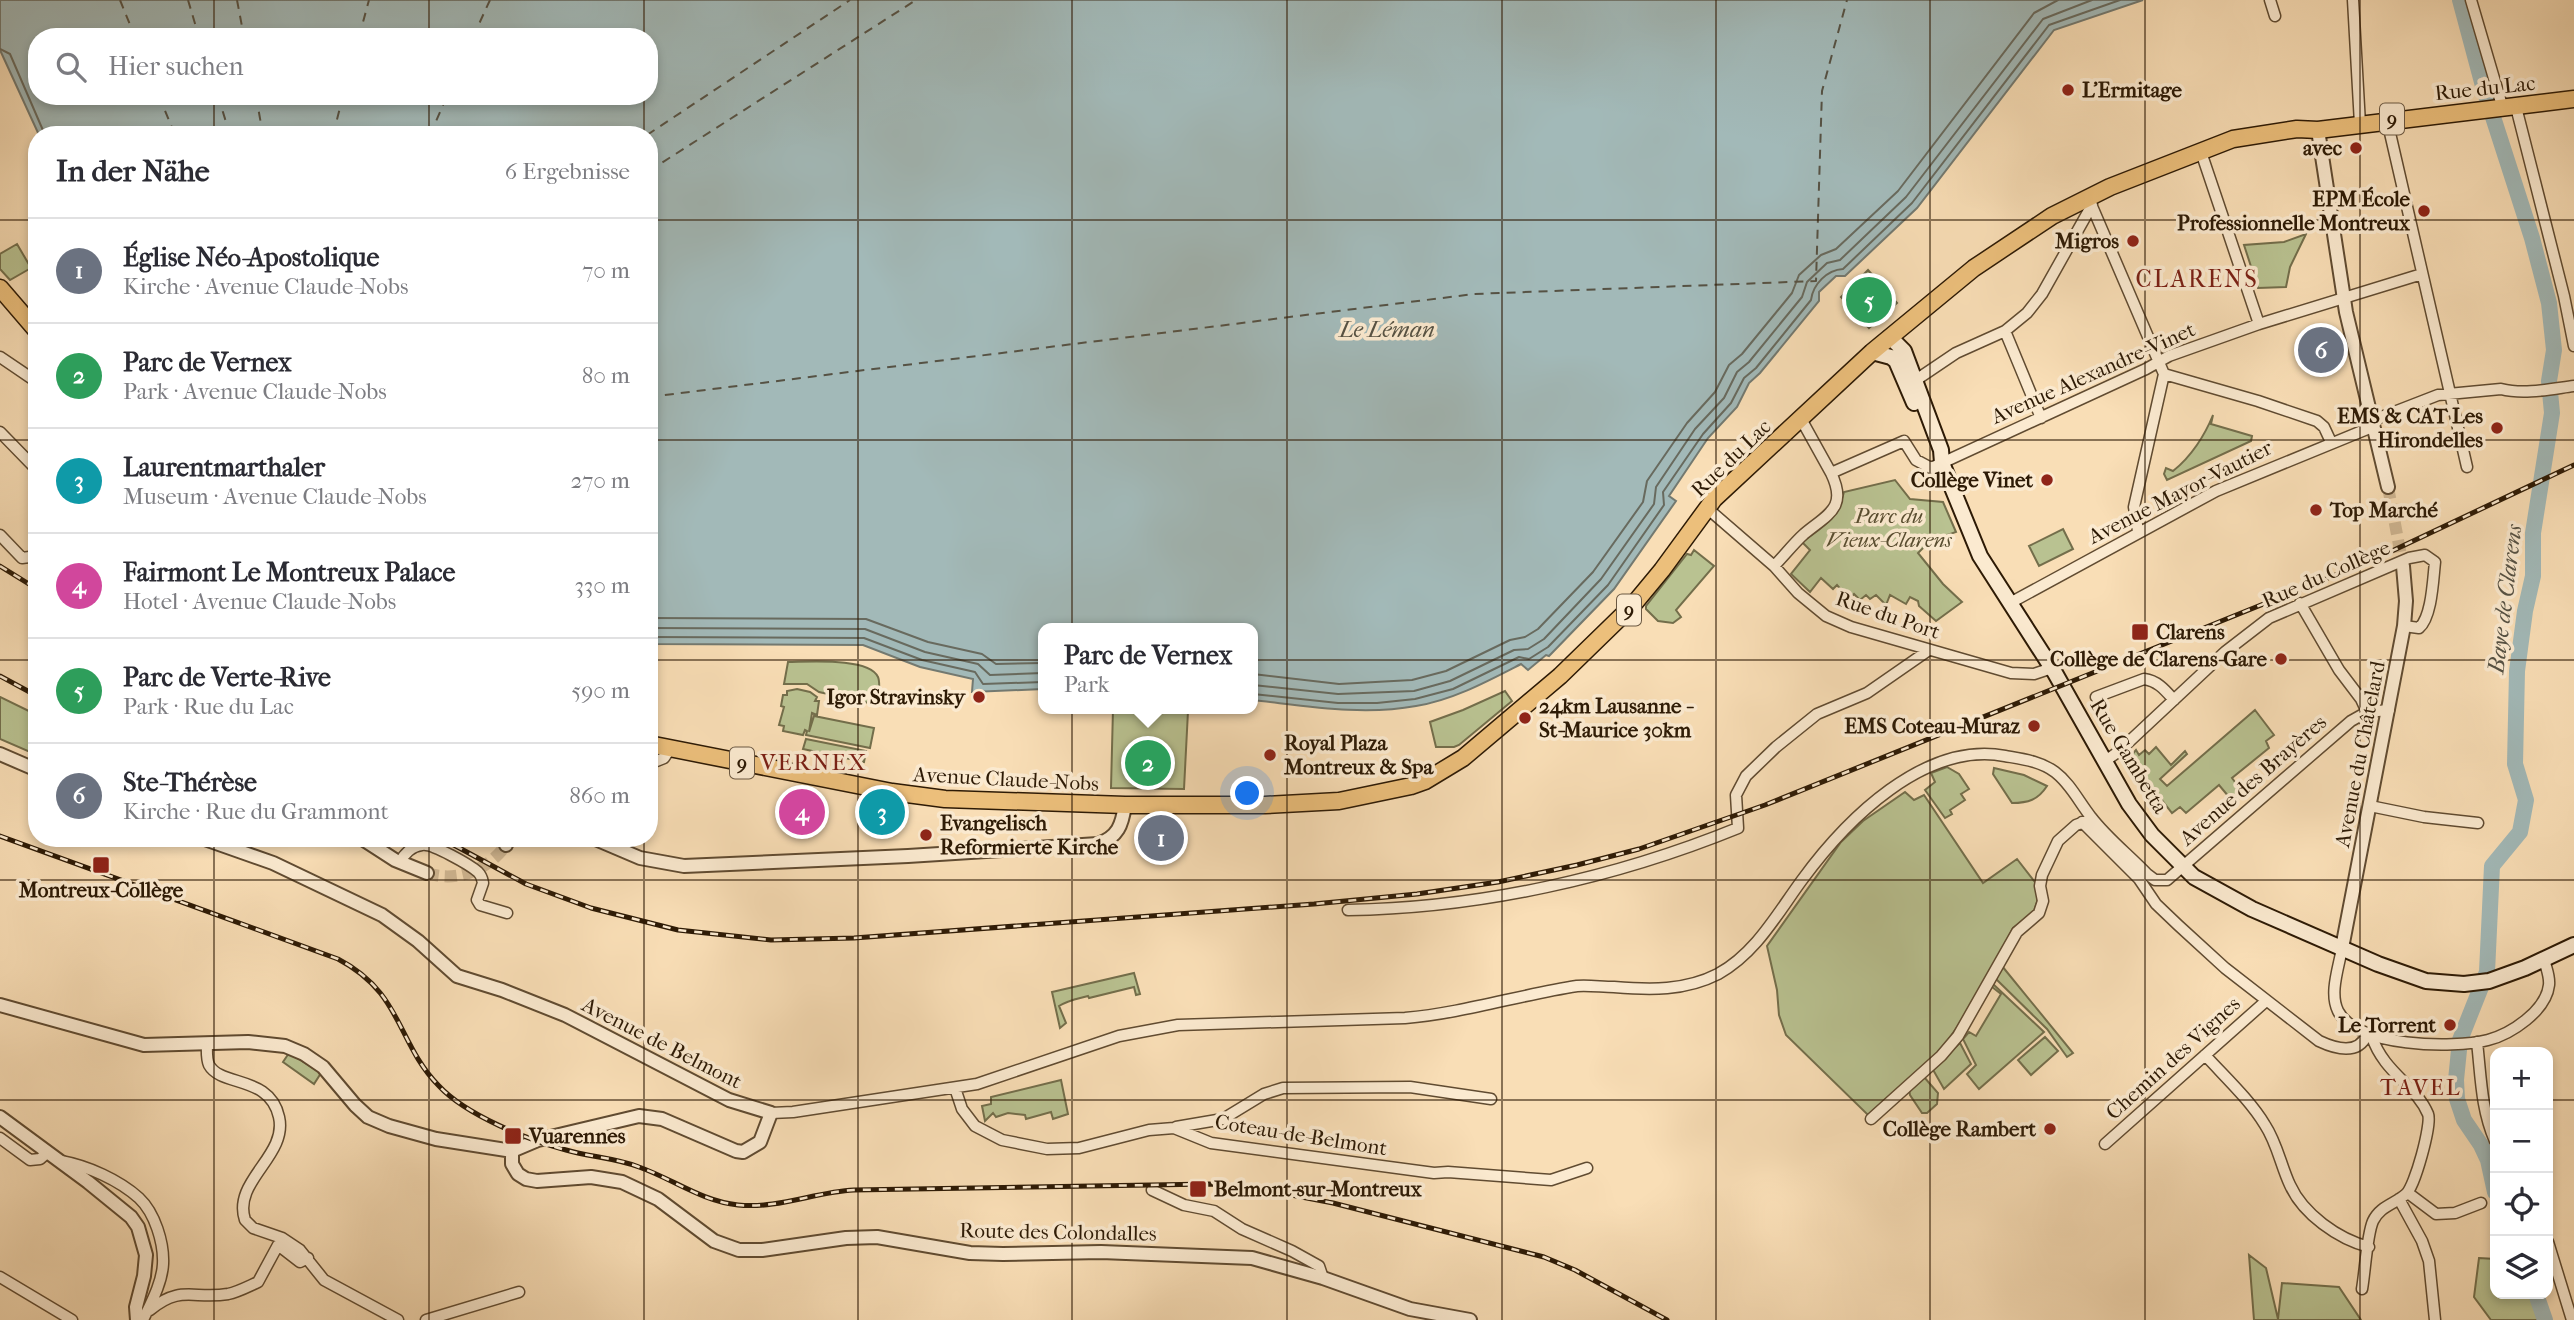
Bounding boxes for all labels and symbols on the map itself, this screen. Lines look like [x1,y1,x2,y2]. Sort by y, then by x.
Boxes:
street label: Rue du Lac [2433,71,2537,105]
place label: L'Ermitage [2082,78,2183,102]
marker: L'Ermitage [2060,82,2076,98]
road number: 9 [2380,104,2404,134]
place label: avec [2303,136,2342,160]
marker: avec [2348,140,2364,156]
place label: EPM École Professionnelle Montreux [2177,186,2411,235]
marker: EPM École Professionnelle Montreux [2416,203,2432,219]
place label: Migros [2054,229,2119,253]
marker: Migros [2125,233,2141,249]
district label: CLARENS [2135,265,2259,293]
pin: 5 [1846,274,1892,326]
water label: Le Léman [1337,316,1435,343]
street label: Avenue Alexandre-Vinet [1987,317,2199,429]
pin: 6 [2298,324,2344,376]
place label: EMS & CAT Les Hirondelles [2337,404,2483,452]
street label: Rue du Lac [1686,414,1776,502]
marker: EMS & CAT Les Hirondelles [2489,420,2505,436]
street label: Avenue Mayor-Vautier [2083,435,2276,549]
place label: Collège Vinet [1911,468,2033,492]
marker: Collège Vinet [2039,472,2055,488]
place label: Top Marché [2329,498,2438,522]
marker: Top Marché [2308,502,2324,518]
park label: Parc du Vieux-Clarens [1826,504,1952,552]
water label: Baye de Clarens [2482,522,2528,677]
street label: Rue du Collège [2258,535,2394,613]
street label: Rue du Port [1833,586,1944,644]
road number: 9 [1617,594,1641,625]
place label: Clarens [2156,620,2225,644]
marker: Clarens [2130,622,2150,642]
place label: Collège de Clarens-Gare [2050,647,2268,671]
marker: Collège de Clarens-Gare [2273,651,2289,667]
street label: Avenue du Châtelard [2330,658,2390,850]
place label: Igor Stravinsky [827,685,967,709]
marker: Igor Stravinsky [971,689,987,705]
place label: 24km Lausanne - St-Maurice 30km [1539,694,1695,742]
street label: Rue Gambetta [2085,694,2173,818]
marker: 24km Lausanne - St-Maurice 30km [1517,710,1533,726]
street label: Avenue des Brayères [2174,710,2331,851]
place label: EMS Coteau-Muraz [1844,714,2021,738]
marker: EMS Coteau-Muraz [2026,718,2042,734]
place label: Royal Plaza Montreux & Spa [1283,731,1434,779]
pin: 2 [1125,737,1171,789]
marker: Royal Plaza Montreux & Spa [1262,747,1278,763]
road number: 9 [730,748,754,778]
district label: VERNEX [759,749,868,776]
street label: Avenue Claude-Nobs [912,762,1100,796]
your location [1230,776,1264,810]
pin: 4 [779,786,825,838]
pin: 3 [859,786,905,838]
place label: Evangelisch Reformierte Kirche [940,811,1119,859]
pin: 1 [1138,812,1184,864]
marker: Evangelisch Reformierte Kirche [918,827,934,843]
marker: Montreux-Collège [91,855,111,875]
place label: Montreux-Collège [18,878,184,902]
street label: Chemin des Vignes [2101,991,2245,1124]
street label: Avenue de Belmont [577,992,746,1094]
place label: Le Torrent [2338,1013,2436,1037]
marker: Le Torrent [2442,1017,2458,1033]
district label: TAVEL [2380,1074,2462,1101]
street label: Coteau-de-Belmont [1213,1110,1389,1161]
place label: Collège Rambert [1883,1117,2037,1141]
marker: Collège Rambert [2042,1121,2058,1137]
place label: Vuarennes [528,1124,626,1148]
marker: Vuarennes [503,1126,523,1146]
place label: Belmont-sur-Montreux [1214,1177,1423,1201]
marker: Belmont-sur-Montreux [1188,1179,1208,1199]
street label: Route des Colondalles [959,1218,1157,1246]

